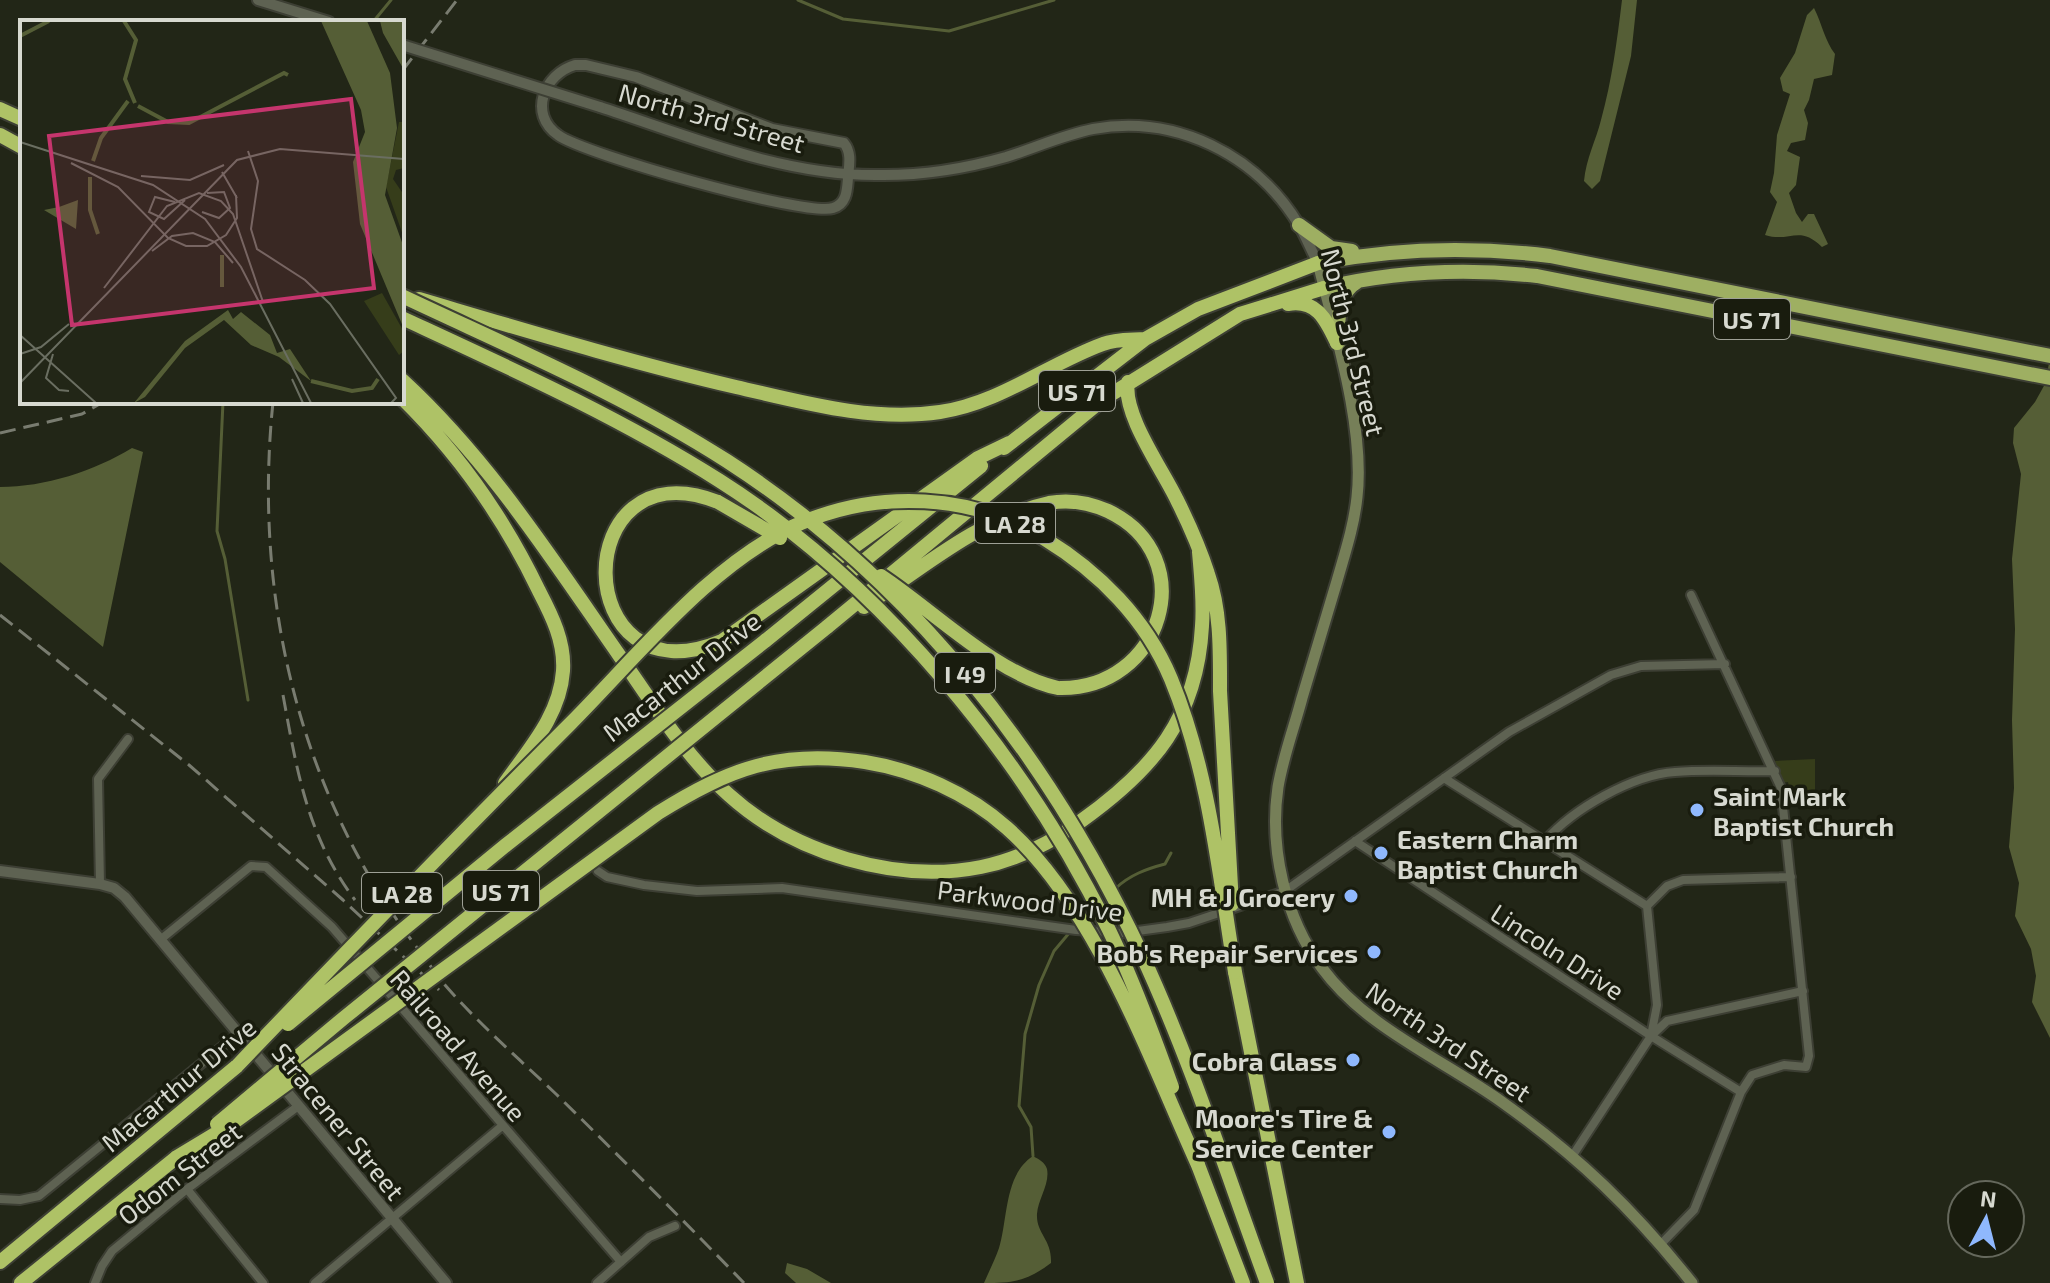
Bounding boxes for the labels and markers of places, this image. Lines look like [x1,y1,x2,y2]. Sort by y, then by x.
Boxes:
place label: Saint Mark Baptist Church [1713,780,1894,841]
marker: Saint Mark Baptist Church [1688,801,1706,819]
place label: Eastern Charm Baptist Church [1397,823,1578,884]
marker: Eastern Charm Baptist Church [1372,844,1390,862]
place label: MH & J Grocery [1151,881,1335,913]
marker: MH & J Grocery [1342,887,1360,905]
place label: Bob's Repair Services [1097,937,1358,968]
marker: Bob's Repair Services [1365,943,1383,961]
place label: Cobra Glass [1192,1045,1337,1076]
marker: Cobra Glass [1344,1051,1362,1069]
place label: Moore's Tire & Service Center [1195,1102,1373,1163]
marker: Moore's Tire & Service Center [1380,1123,1398,1141]

